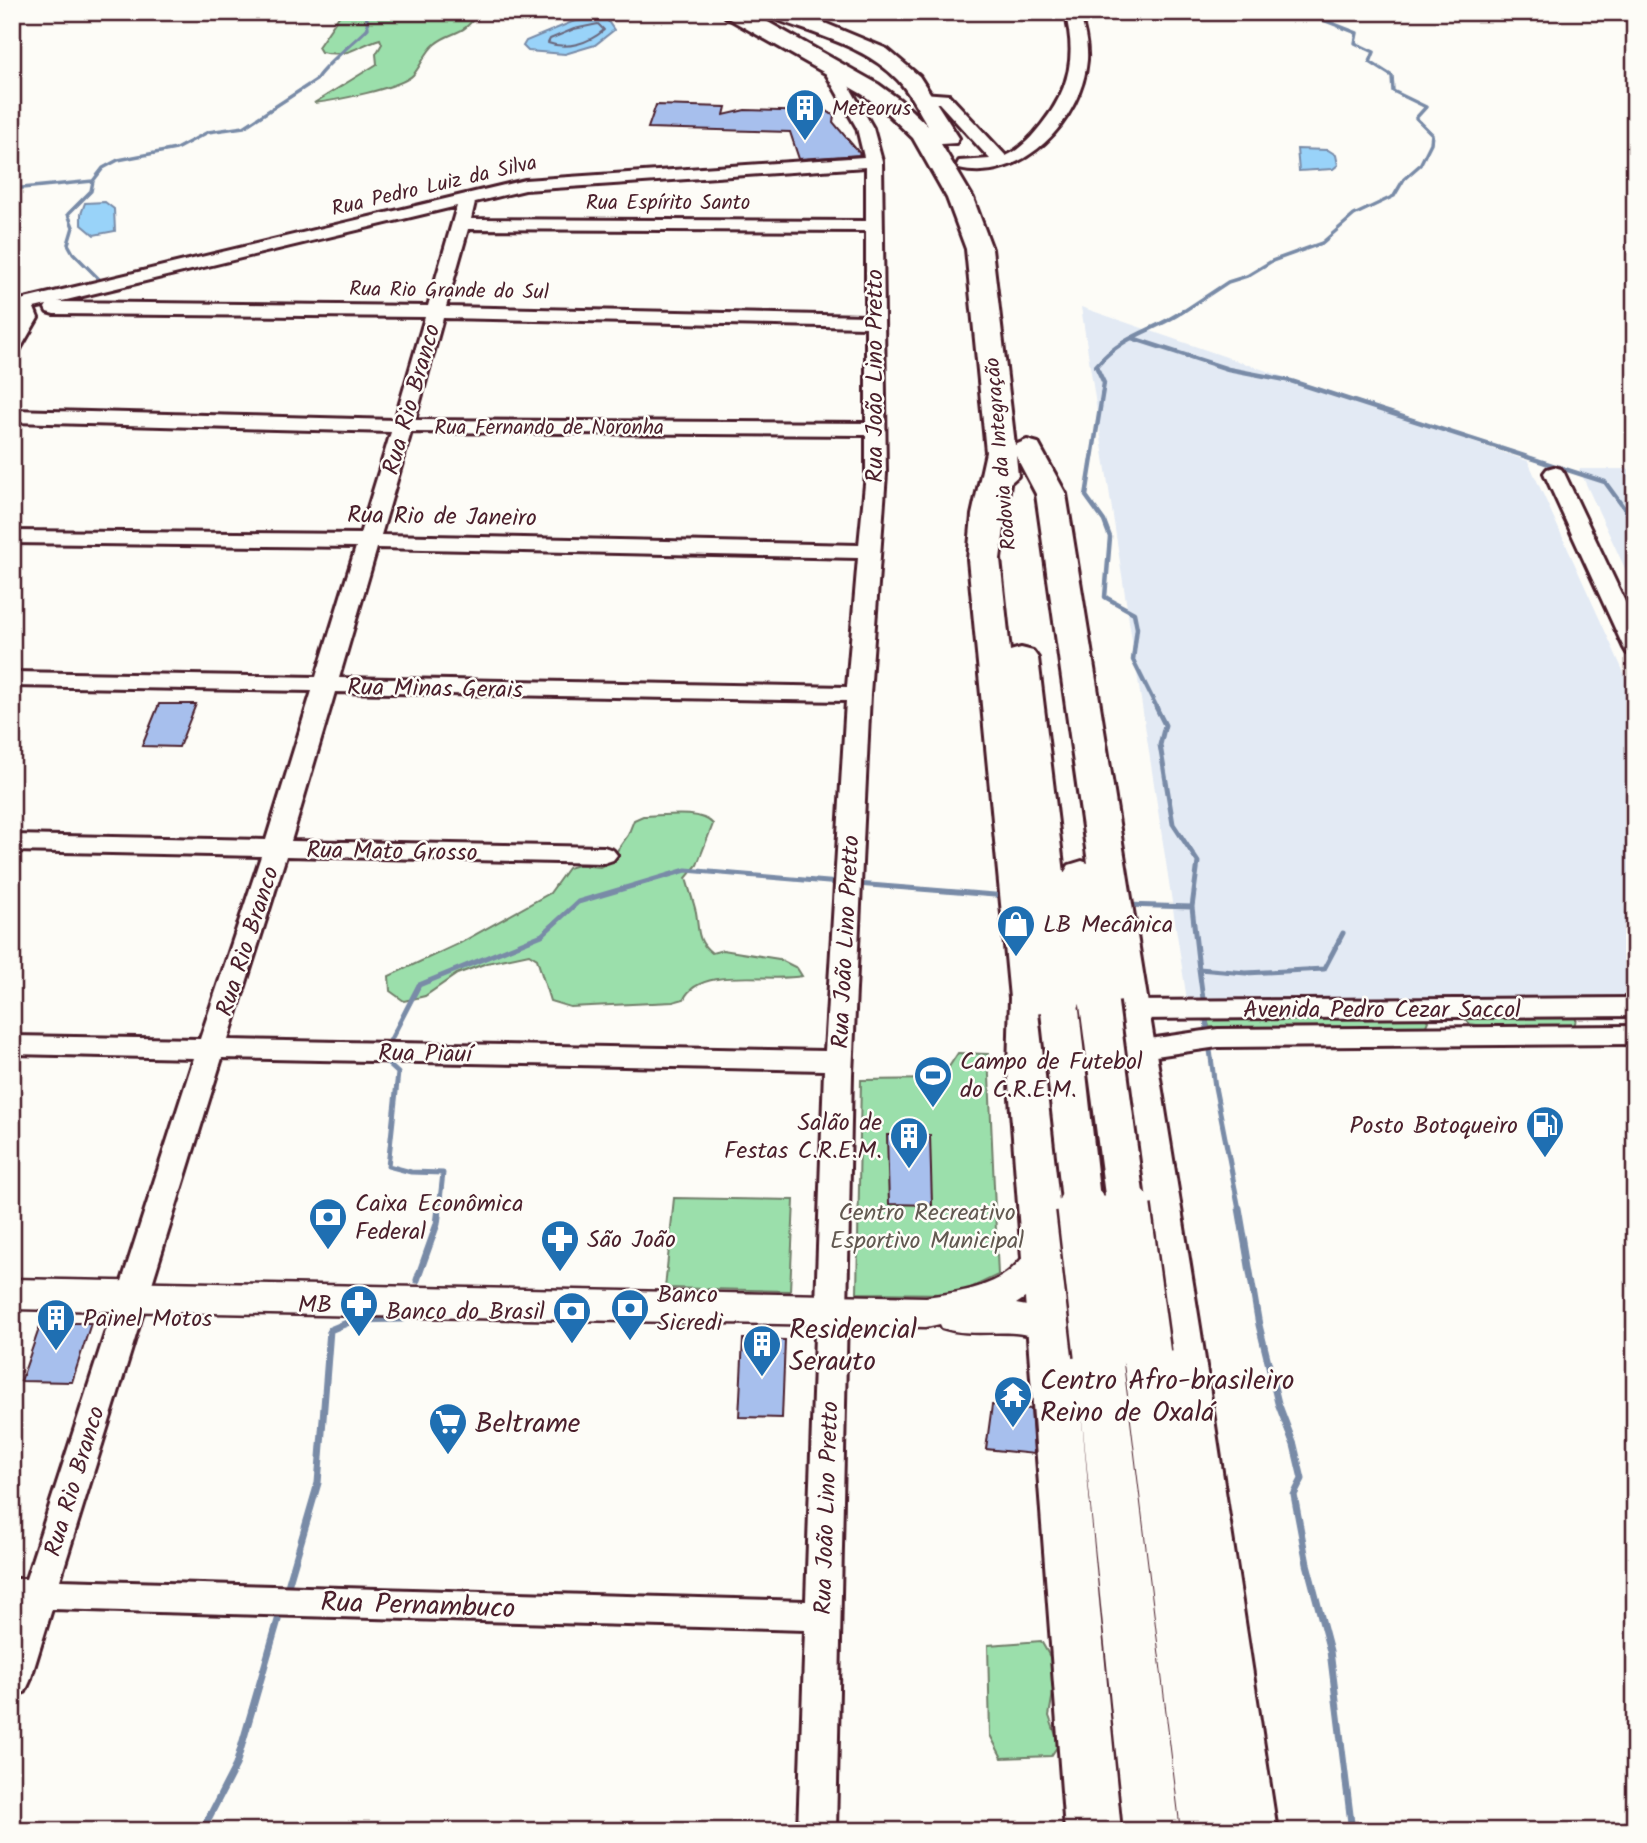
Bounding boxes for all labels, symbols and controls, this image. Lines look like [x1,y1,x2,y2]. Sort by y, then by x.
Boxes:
building icon: Meteorus [784,87,826,142]
place label: Meteorus [832,93,911,126]
street label: Rua Pedro Luiz da Silva [328,147,540,226]
street label: Rua Espírito Santo [586,187,750,220]
street label: Rua João Lino Pretto [856,269,895,483]
street label: Rua Rio Grande do Sul [349,273,549,310]
street label: Rua Rio Branco [372,319,453,480]
street label: Rodovia da Integração [977,356,1026,552]
street label: Rua Fernando de Noronha [434,412,664,445]
street label: Rua Rio de Janeiro [347,496,537,539]
street label: Rua Minas Gerais [347,668,523,711]
street label: Rua Mato Grosso [306,832,478,873]
street label: Rua João Lino Pretto [821,834,872,1050]
street label: Rua Rio Branco [206,861,291,1021]
shop icon: LB Mecânica [995,903,1037,958]
place label: LB Mecânica [1043,906,1173,945]
street label: Avenida Pedro Cezar Saccol [1243,991,1521,1030]
street label: Rua Piauí [378,1034,475,1075]
place label: Campo de Futebol do C.R.E.M. [960,1043,1143,1110]
sports icon: Campo de Futebol do C.R.E.M. [912,1054,954,1109]
place label: Salão de Festas C.R.E.M. [724,1104,882,1171]
fuel station icon: Posto Botoqueiro [1524,1104,1566,1159]
place label: Posto Botoqueiro [1350,1107,1518,1146]
building icon: Salão de Festas C.R.E.M. [888,1115,930,1170]
place label: Caixa Econômica Federal [355,1185,523,1252]
park label: Centro Recreativo Esportivo Municipal [830,1194,1024,1261]
bank icon: Caixa Econômica Federal [307,1196,349,1251]
pharmacy icon: São João [539,1218,581,1273]
place label: São João [587,1221,676,1260]
place label: Banco Sicredi [657,1276,724,1343]
pharmacy icon: MB [338,1283,380,1338]
place label: MB [298,1286,332,1325]
bank icon: Banco Sicredi [609,1287,651,1342]
bank icon: Banco do Brasil [551,1290,593,1345]
place label: Banco do Brasil [386,1293,545,1332]
building icon: Painel Motos [35,1297,77,1352]
place label: Painel Motos [83,1300,212,1339]
place label: Residencial Serauto [789,1308,917,1385]
building icon: Residencial Serauto [741,1323,783,1378]
place label: Centro Afro-brasileiro Reino de Oxalá [1040,1359,1294,1436]
temple icon: Centro Afro-brasileiro Reino de Oxalá [992,1374,1034,1429]
street label: Rua João Lino Pretto [804,1400,851,1616]
street label: Rua Rio Branco [34,1401,117,1561]
supermarket icon: Beltrame [427,1401,469,1456]
place label: Beltrame [475,1402,581,1447]
street label: Rua Pernambuco [320,1581,516,1632]

